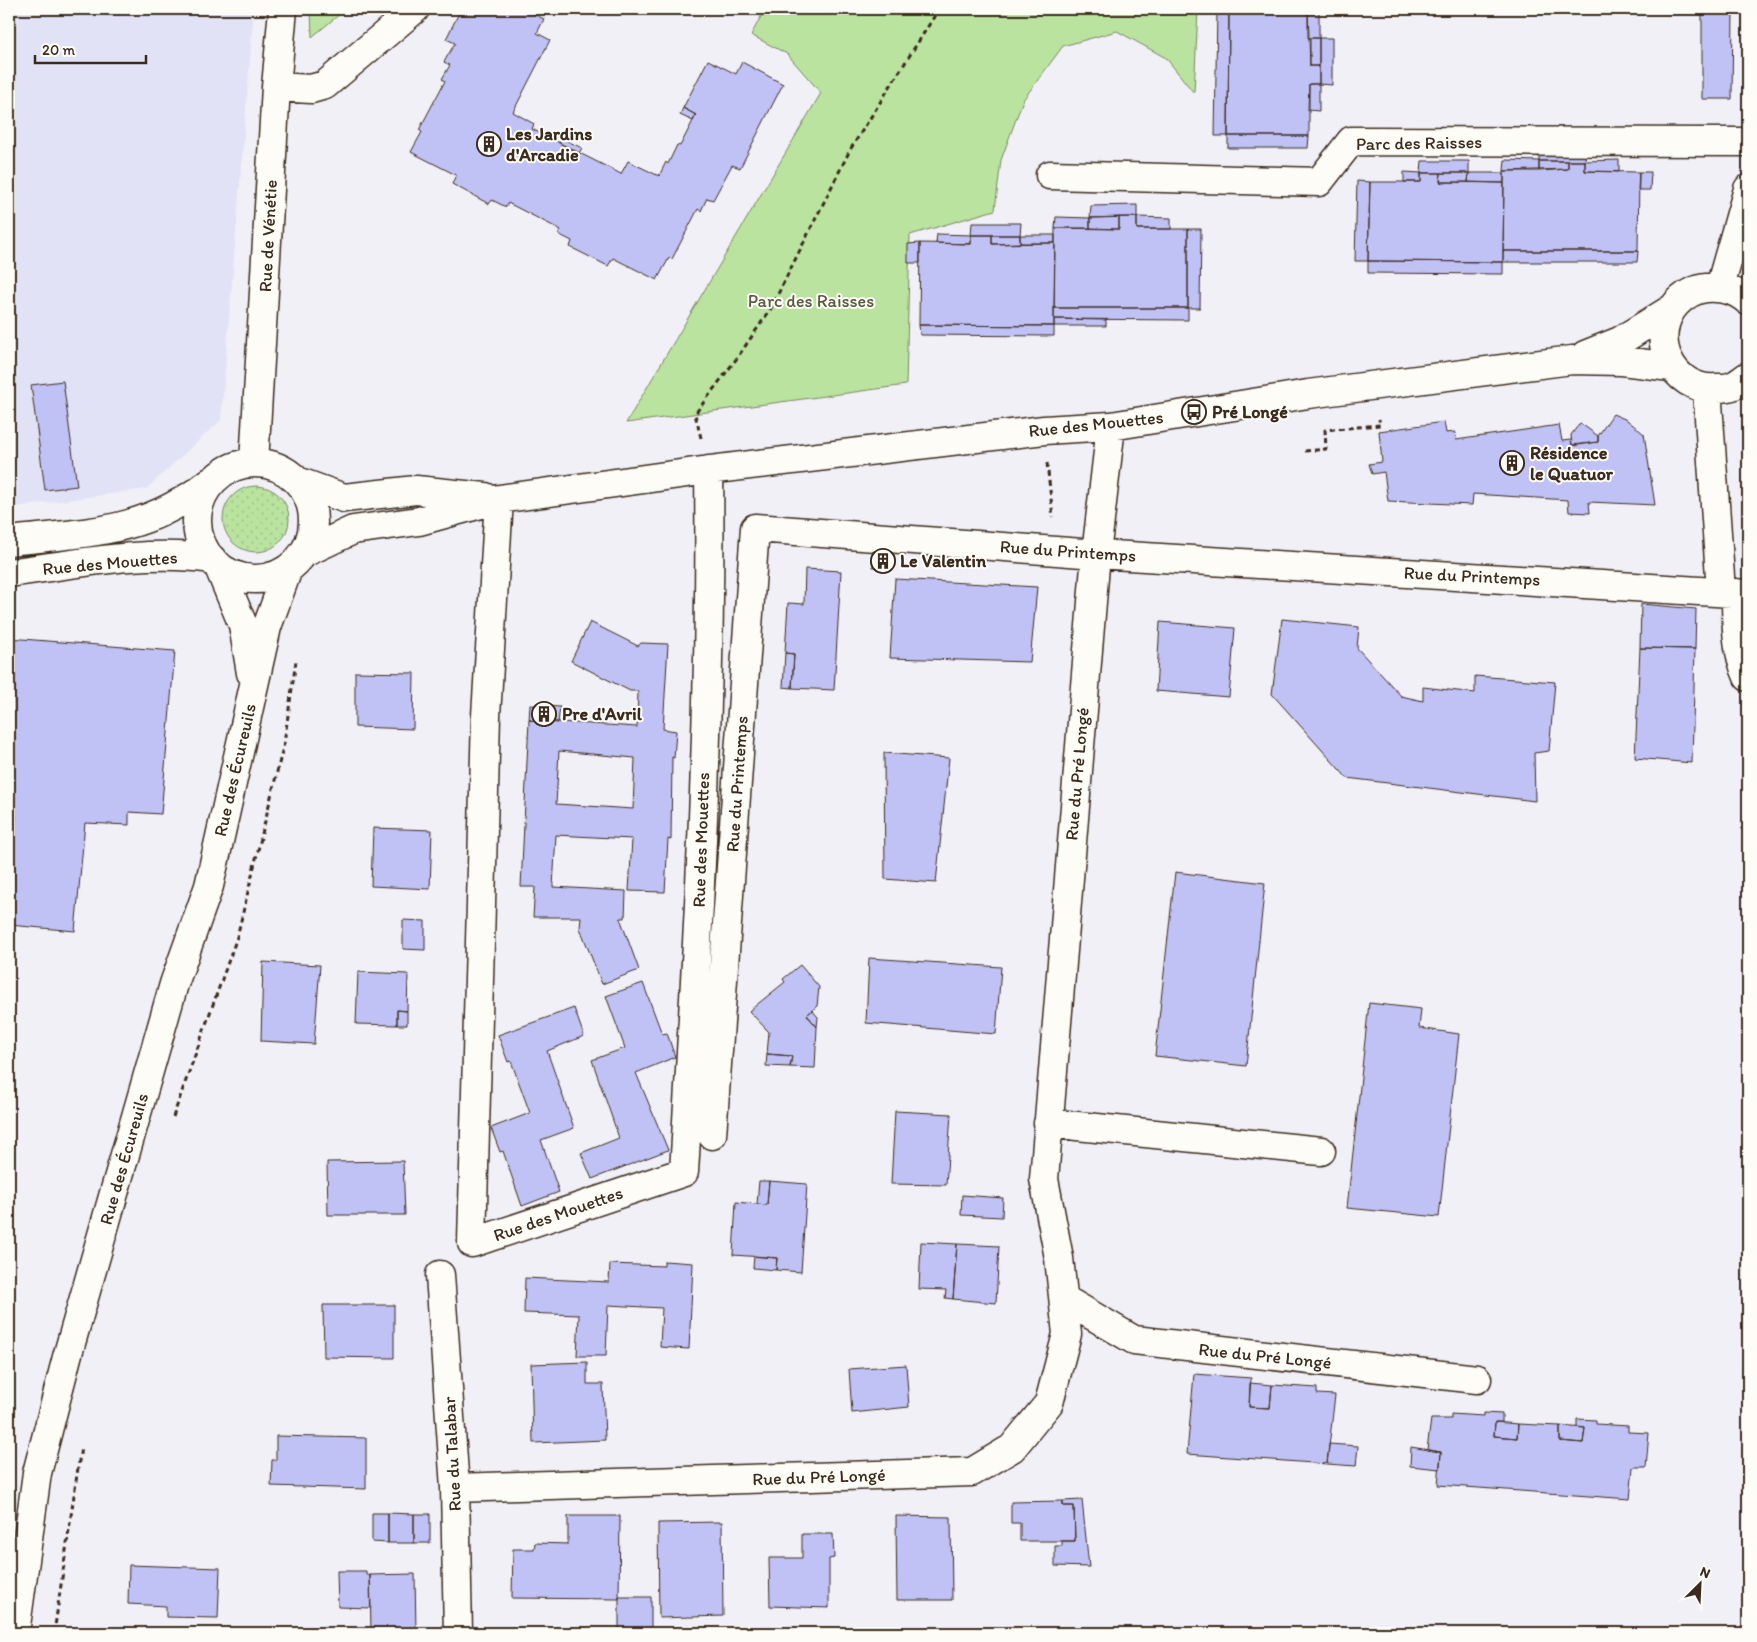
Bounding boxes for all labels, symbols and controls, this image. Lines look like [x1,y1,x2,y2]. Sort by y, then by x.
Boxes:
scale bar [35,32,146,64]
text: 20 m [42,41,76,59]
place label: Les Jardins d'Arcadie [506,123,592,166]
building icon: Les Jardins d'Arcadie [476,131,502,157]
street label: Parc des Raisses [1356,131,1482,155]
street label: Rue de Vénétie [254,179,282,293]
park label: Parc des Raisses [748,290,874,312]
bus stop icon: Pré Longé [1181,399,1207,425]
place label: Pré Longé [1212,401,1288,423]
street label: Rue des Mouettes [1028,406,1164,442]
place label: Résidence le Quatuor [1530,442,1614,485]
building icon: Résidence le Quatuor [1499,450,1525,476]
street label: Rue du Printemps [999,535,1137,567]
street label: Rue des Mouettes [42,546,178,580]
building icon: Le Valentin [870,548,896,574]
place label: Le Valentin [900,550,987,572]
street label: Rue du Printemps [1403,561,1541,591]
street label: Rue des Écureuils [209,701,261,839]
building icon: Pre d'Avril [531,701,557,727]
place label: Pre d'Avril [562,703,643,725]
street label: Rue du Pré Longé [1060,707,1094,841]
street label: Rue du Printemps [721,715,753,853]
street label: Rue des Mouettes [688,772,714,908]
street label: Rue des Écureuils [95,1091,153,1227]
street label: Rue des Mouettes [490,1182,626,1246]
street label: Rue du Pré Longé [1197,1338,1333,1374]
street label: Rue du Talabar [438,1395,466,1512]
street label: Rue du Pré Longé [752,1464,886,1490]
north arrow [1674,1560,1724,1610]
text: N [1697,1563,1713,1582]

